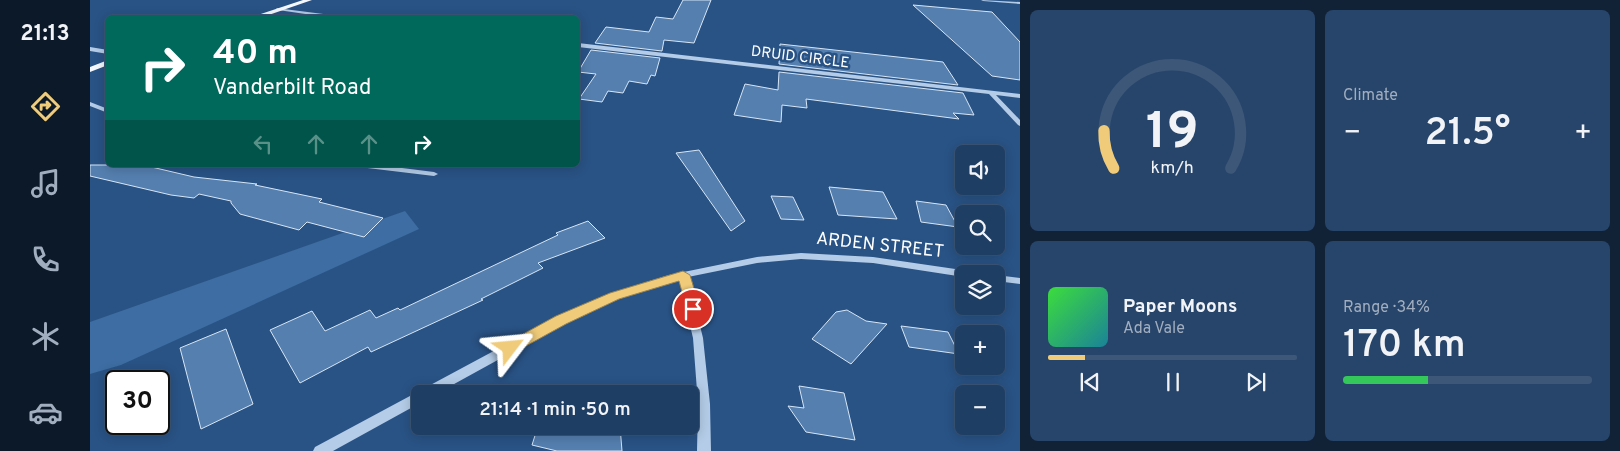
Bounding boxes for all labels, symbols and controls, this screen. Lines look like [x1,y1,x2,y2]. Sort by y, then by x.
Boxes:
text: 21:13 [20,21,70,48]
text: 40 m [213,32,298,76]
icon: right [130,35,195,100]
street label: DRUID CIRCLE [750,43,850,73]
text: Vanderbilt Road [213,75,371,102]
text: Climate [1343,86,1398,106]
icon: directions [28,89,63,124]
text: 19 [1146,101,1199,167]
text: 21.5° [1424,110,1511,159]
text: − [1343,116,1361,152]
text: + [1574,116,1592,152]
icon: left [249,130,277,158]
icon: ahead [302,130,330,158]
icon: ahead [355,130,383,158]
icon: right [408,130,436,158]
map controls [955,145,1005,435]
button: sound [955,145,1005,195]
text: km/h [1151,157,1194,180]
icon: music [28,166,63,201]
button: search [955,205,1005,255]
street label: ARDEN STREET [815,228,945,264]
icon: phone [28,242,63,277]
button: layers [955,265,1005,315]
pin [672,288,714,330]
icon: arrive [679,295,707,323]
text: Paper Moons [1123,295,1237,319]
text: Range · 34% [1343,298,1430,318]
icon: climate [28,319,63,354]
text: Ada Vale [1123,319,1185,339]
position arrow [483,321,535,373]
text: 170 km [1343,322,1466,371]
button: + [955,325,1005,375]
icon: previous [1076,368,1104,396]
icon: pause [1159,368,1187,396]
icon: next [1242,368,1270,396]
speed limit sign: 30 [105,370,170,435]
button: − [955,385,1005,435]
icon: car [28,395,63,430]
text: 21:14 · 1 min · 50 m [479,398,631,422]

